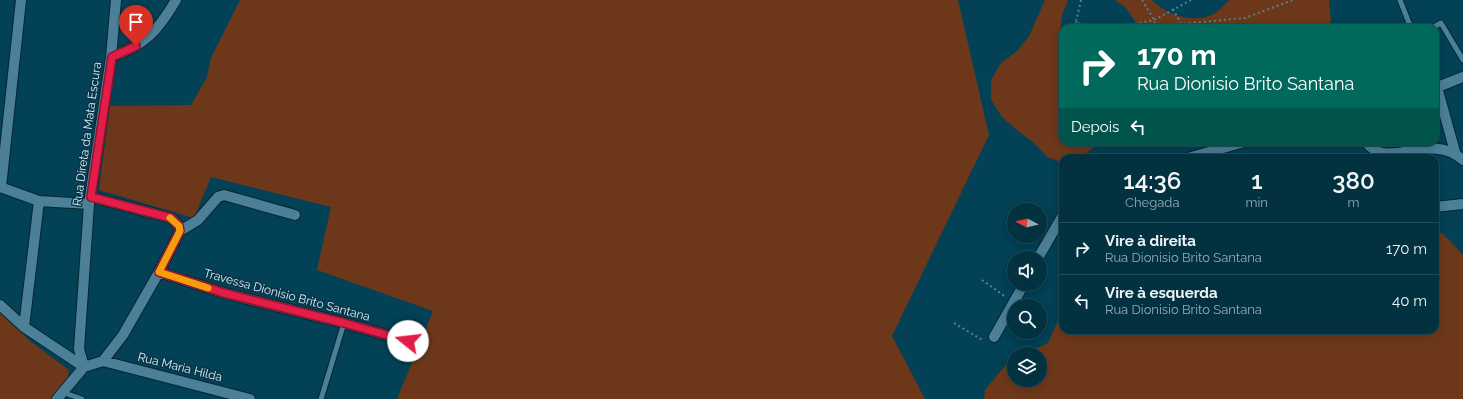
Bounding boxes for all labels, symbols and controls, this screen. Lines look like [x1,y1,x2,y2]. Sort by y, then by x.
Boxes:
pin [119,5,153,46]
icon: arrive [125,11,147,33]
text: 170 m [1137,39,1217,72]
icon: right [1071,40,1123,92]
street label: Rua Direta da Mata Escura [70,61,104,207]
text: Rua Dionisio Brito Santana [1137,73,1354,94]
icon: left [1127,116,1149,138]
text: Depois [1071,118,1119,136]
text: 14:36 [1123,166,1181,195]
text: 1 [1251,166,1262,195]
text: 380 [1332,166,1375,195]
text: Chegada [1125,195,1180,210]
text: min [1246,195,1268,210]
text: m [1347,195,1359,210]
north arrow [1007,203,1047,243]
map controls [1007,203,1047,387]
text: Vire à direita [1105,232,1196,250]
icon: right [1071,238,1093,260]
text: 170 m [1386,240,1427,258]
text: Rua Dionisio Brito Santana [1105,250,1262,265]
button: sound [1007,251,1047,291]
street label: Travessa Dionisio Brito Santana [202,266,372,324]
text: Vire à esquerda [1105,284,1218,302]
icon: left [1071,290,1093,312]
text: 40 m [1392,292,1427,310]
button: search [1007,299,1047,339]
text: Rua Dionisio Brito Santana [1105,302,1262,317]
position arrow [387,320,429,362]
button: layers [1007,347,1047,387]
street label: Rua Maria Hilda [136,350,224,384]

